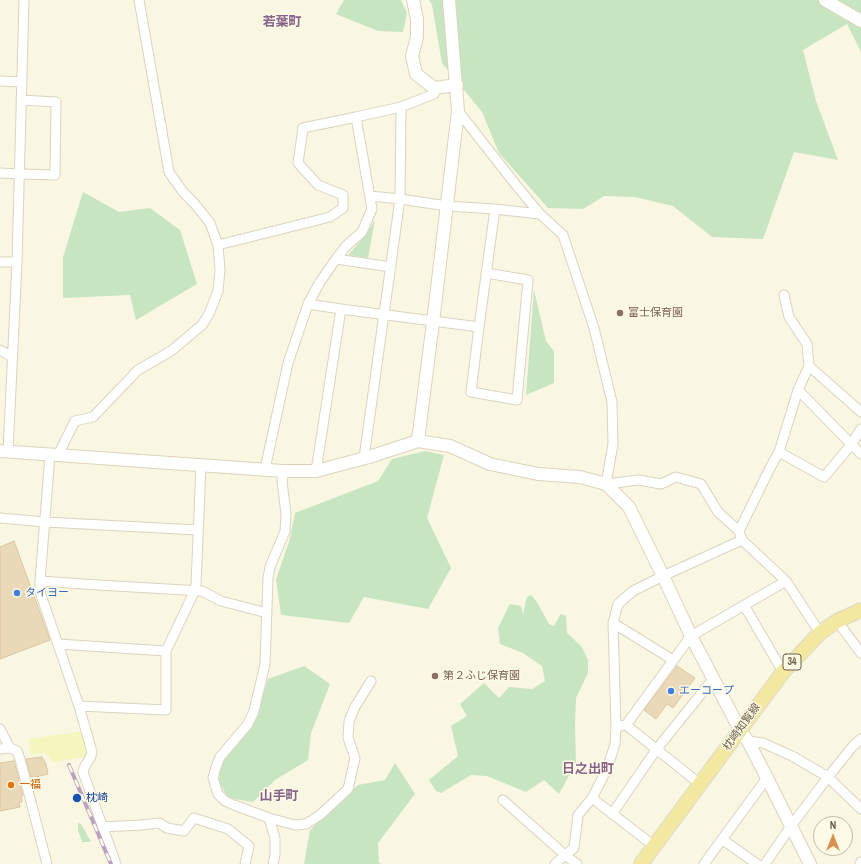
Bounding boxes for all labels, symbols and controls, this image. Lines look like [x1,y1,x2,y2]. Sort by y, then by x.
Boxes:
district label: 若葉町 [263,15,301,31]
place label: 富士保育園 [628,306,683,320]
marker: 富士保育園 [615,308,625,318]
place label: タイヨー [25,586,69,600]
marker: タイヨー [12,588,22,598]
road number: 34 [783,654,801,670]
place label: 第２ふじ保育園 [443,669,520,683]
marker: 第２ふじ保育園 [430,671,440,681]
place label: エーコープ [679,684,734,698]
marker: エーコープ [666,686,676,696]
street label: 枕崎知覧線 [720,701,764,753]
district label: 日之出町 [562,762,614,778]
place label: 一福 [19,778,41,792]
marker: 一福 [6,780,16,790]
district label: 山手町 [260,789,298,805]
place label: 枕崎 [86,791,108,805]
marker: 枕崎 [71,792,83,804]
north arrow [813,816,853,856]
text: N [830,818,836,832]

